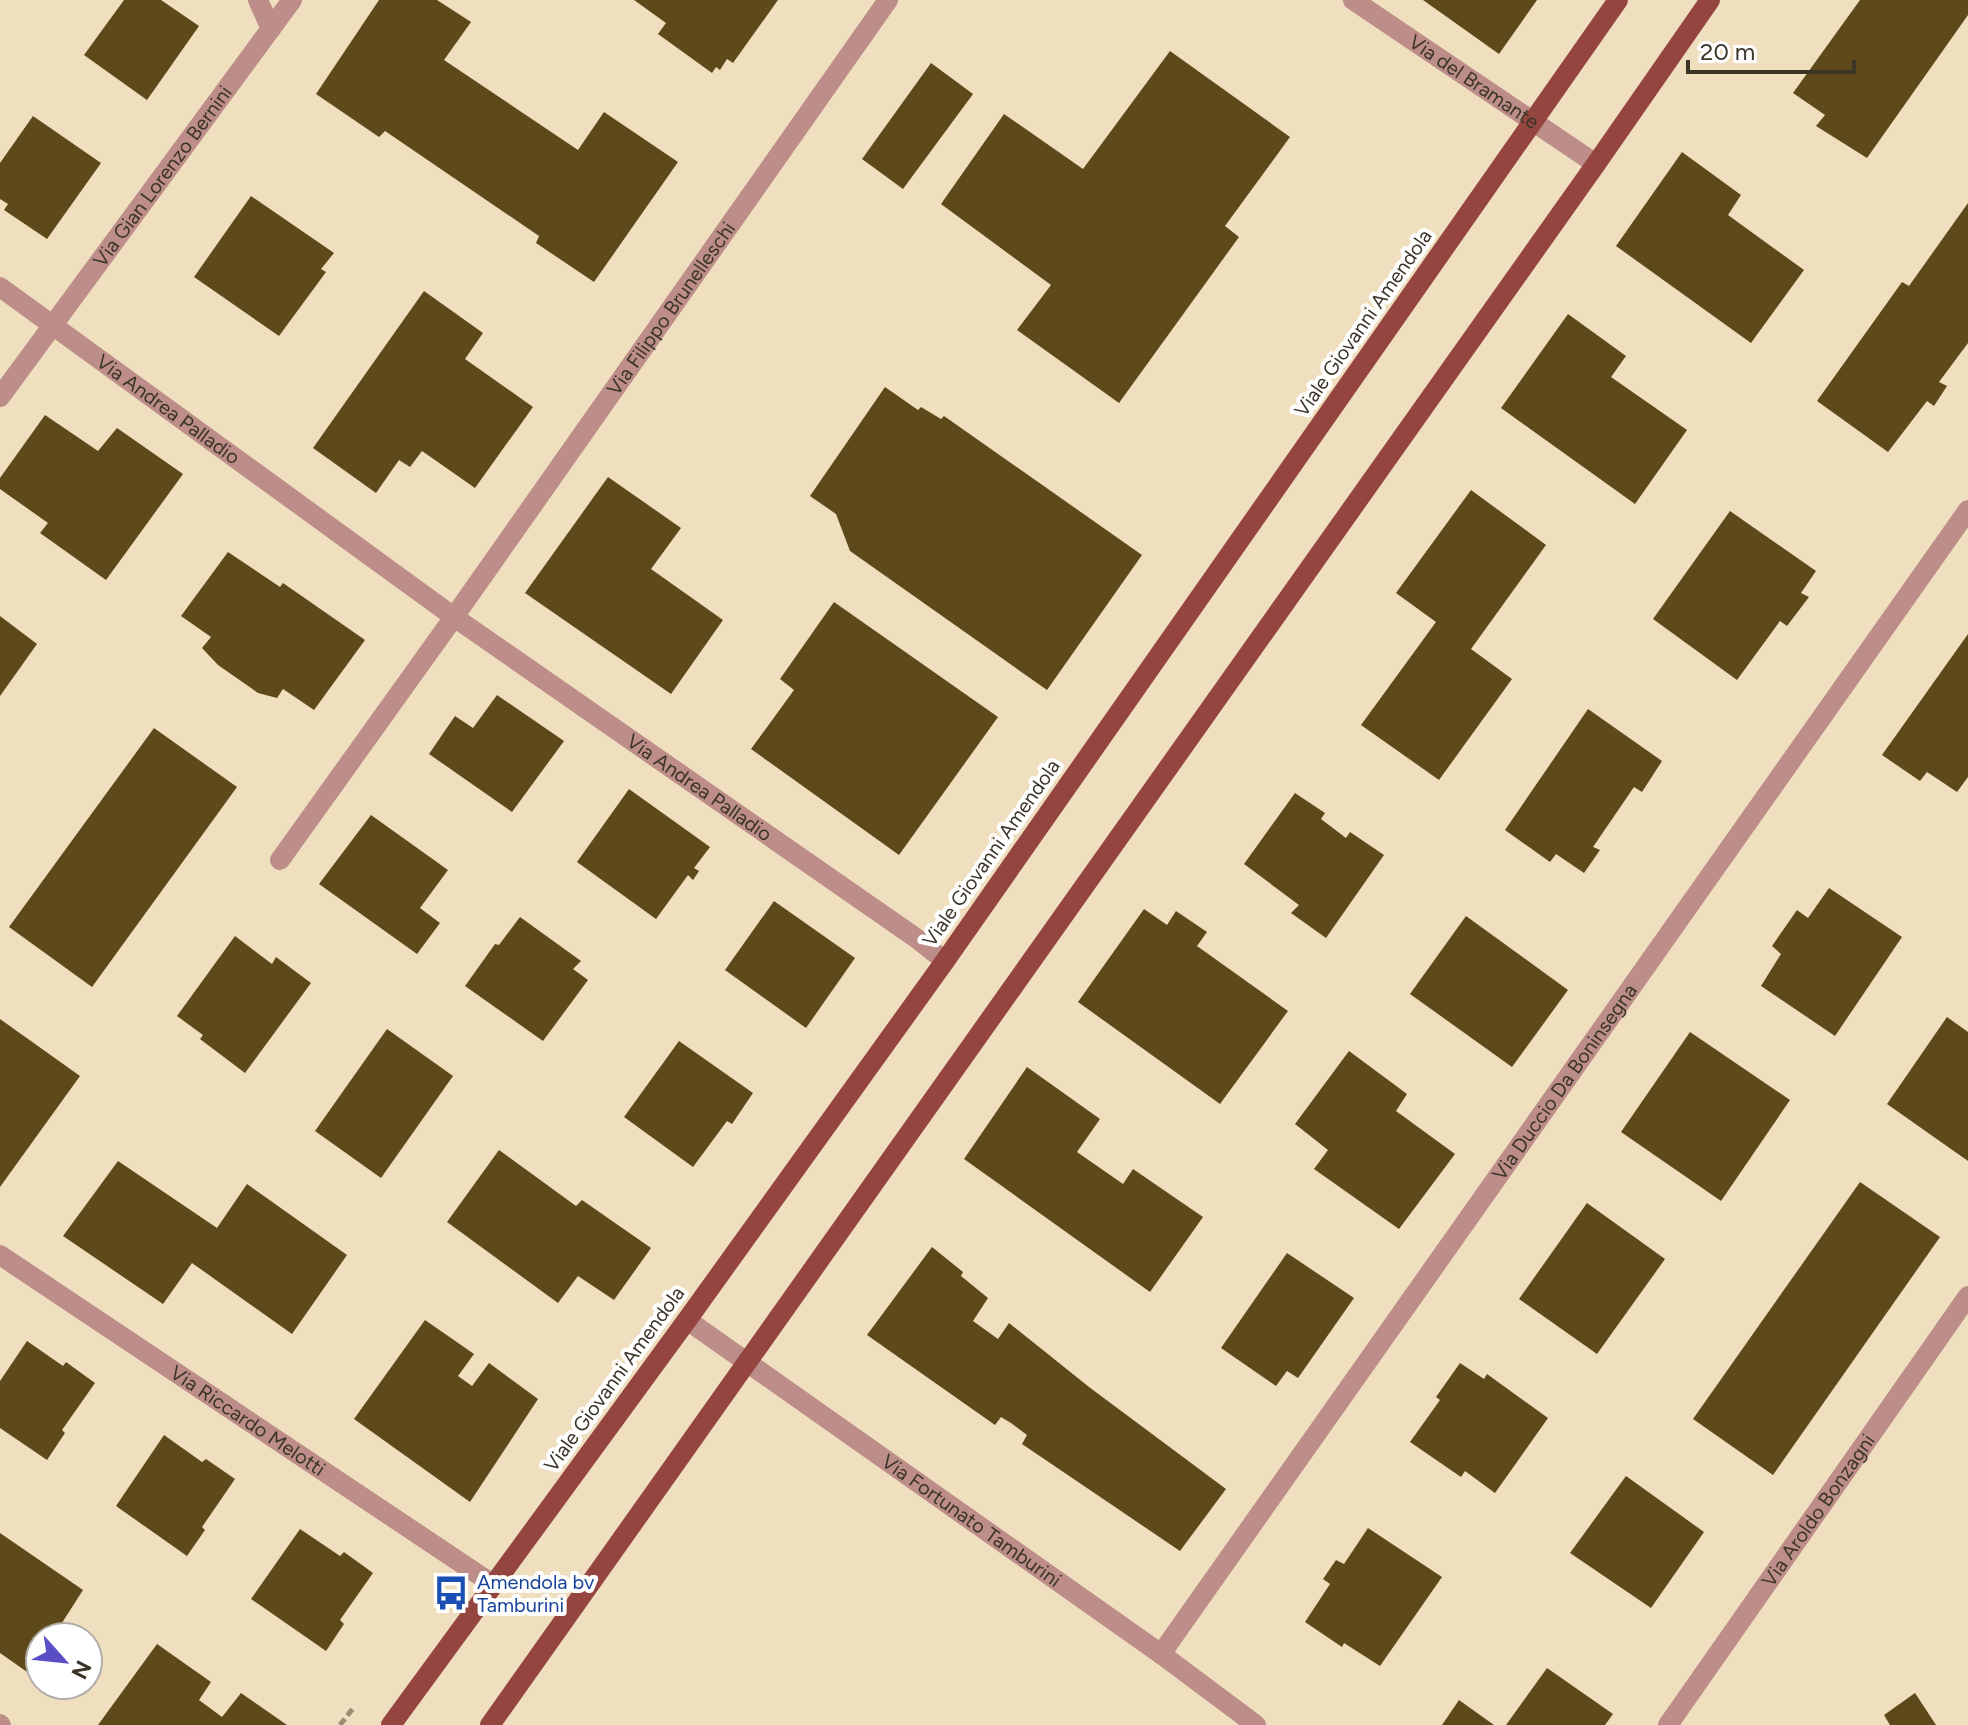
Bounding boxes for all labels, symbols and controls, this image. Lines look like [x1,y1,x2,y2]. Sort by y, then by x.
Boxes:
scale bar [1688,24,1854,74]
street label: Via del Bramante [1404,29,1544,134]
text: 20 m [1700,37,1755,66]
street label: Via Gian Lorenzo Bernini [88,81,237,271]
street label: Via Filippo Brunelleschi [602,217,740,400]
street label: Viale Giovanni Amendola [1289,225,1437,421]
street label: Via Andrea Palladio [92,349,245,469]
street label: Via Andrea Palladio [622,729,777,846]
street label: Viale Giovanni Amendola [917,755,1065,951]
street label: Via Duccio Da Boninsegna [1487,979,1642,1185]
street label: Viale Giovanni Amendola [539,1282,689,1476]
street label: Via Riccardo Melotti [166,1360,330,1481]
street label: Via Aroldo Bonzagni [1756,1429,1880,1591]
street label: Via Fortunato Tamburini [877,1449,1066,1592]
place label: Amendola bv Tamburini [477,1570,595,1617]
bus stop icon: Amendola bv Tamburini [432,1574,470,1612]
north arrow [24,1621,104,1701]
text: N [65,1656,97,1684]

